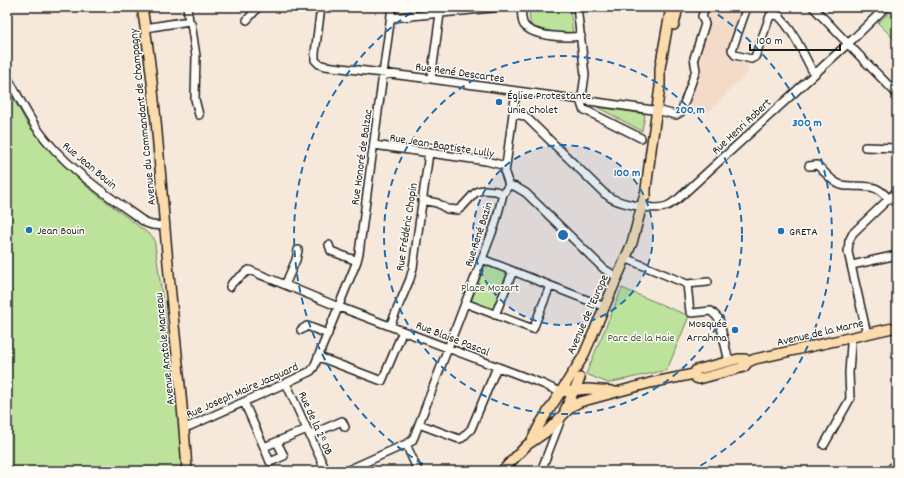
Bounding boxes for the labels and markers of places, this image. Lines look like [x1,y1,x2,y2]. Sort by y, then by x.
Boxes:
place label: Église Protestante Unie Cholet [507,88,591,119]
marker: Église Protestante Unie Cholet [494,97,504,107]
place label: Jean Bouin [37,223,85,240]
place label: GRETA [789,224,818,241]
marker: Jean Bouin [24,225,34,235]
marker: GRETA [776,226,786,236]
centre of rings [556,228,570,242]
place label: Mosquée Arrahma [687,316,727,347]
marker: Mosquée Arrahma [730,325,740,335]

